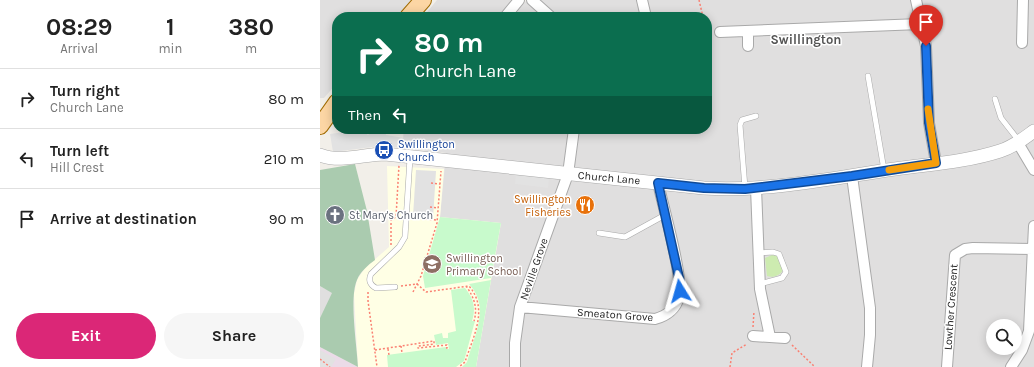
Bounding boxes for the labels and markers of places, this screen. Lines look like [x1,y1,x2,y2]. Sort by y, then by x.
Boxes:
pin [909,5,943,46]
place label: Swillington Church [398,138,455,164]
bus stop icon: Swillington Church [373,139,395,161]
place label: Swillington Fisheries [514,193,571,219]
restaurant icon: Swillington Fisheries [574,194,596,216]
church icon: St Mary's Church [324,204,346,226]
place label: St Mary's Church [349,209,433,222]
place label: Swillington Primary School [446,252,521,278]
school or university icon: Swillington Primary School [421,253,443,275]

